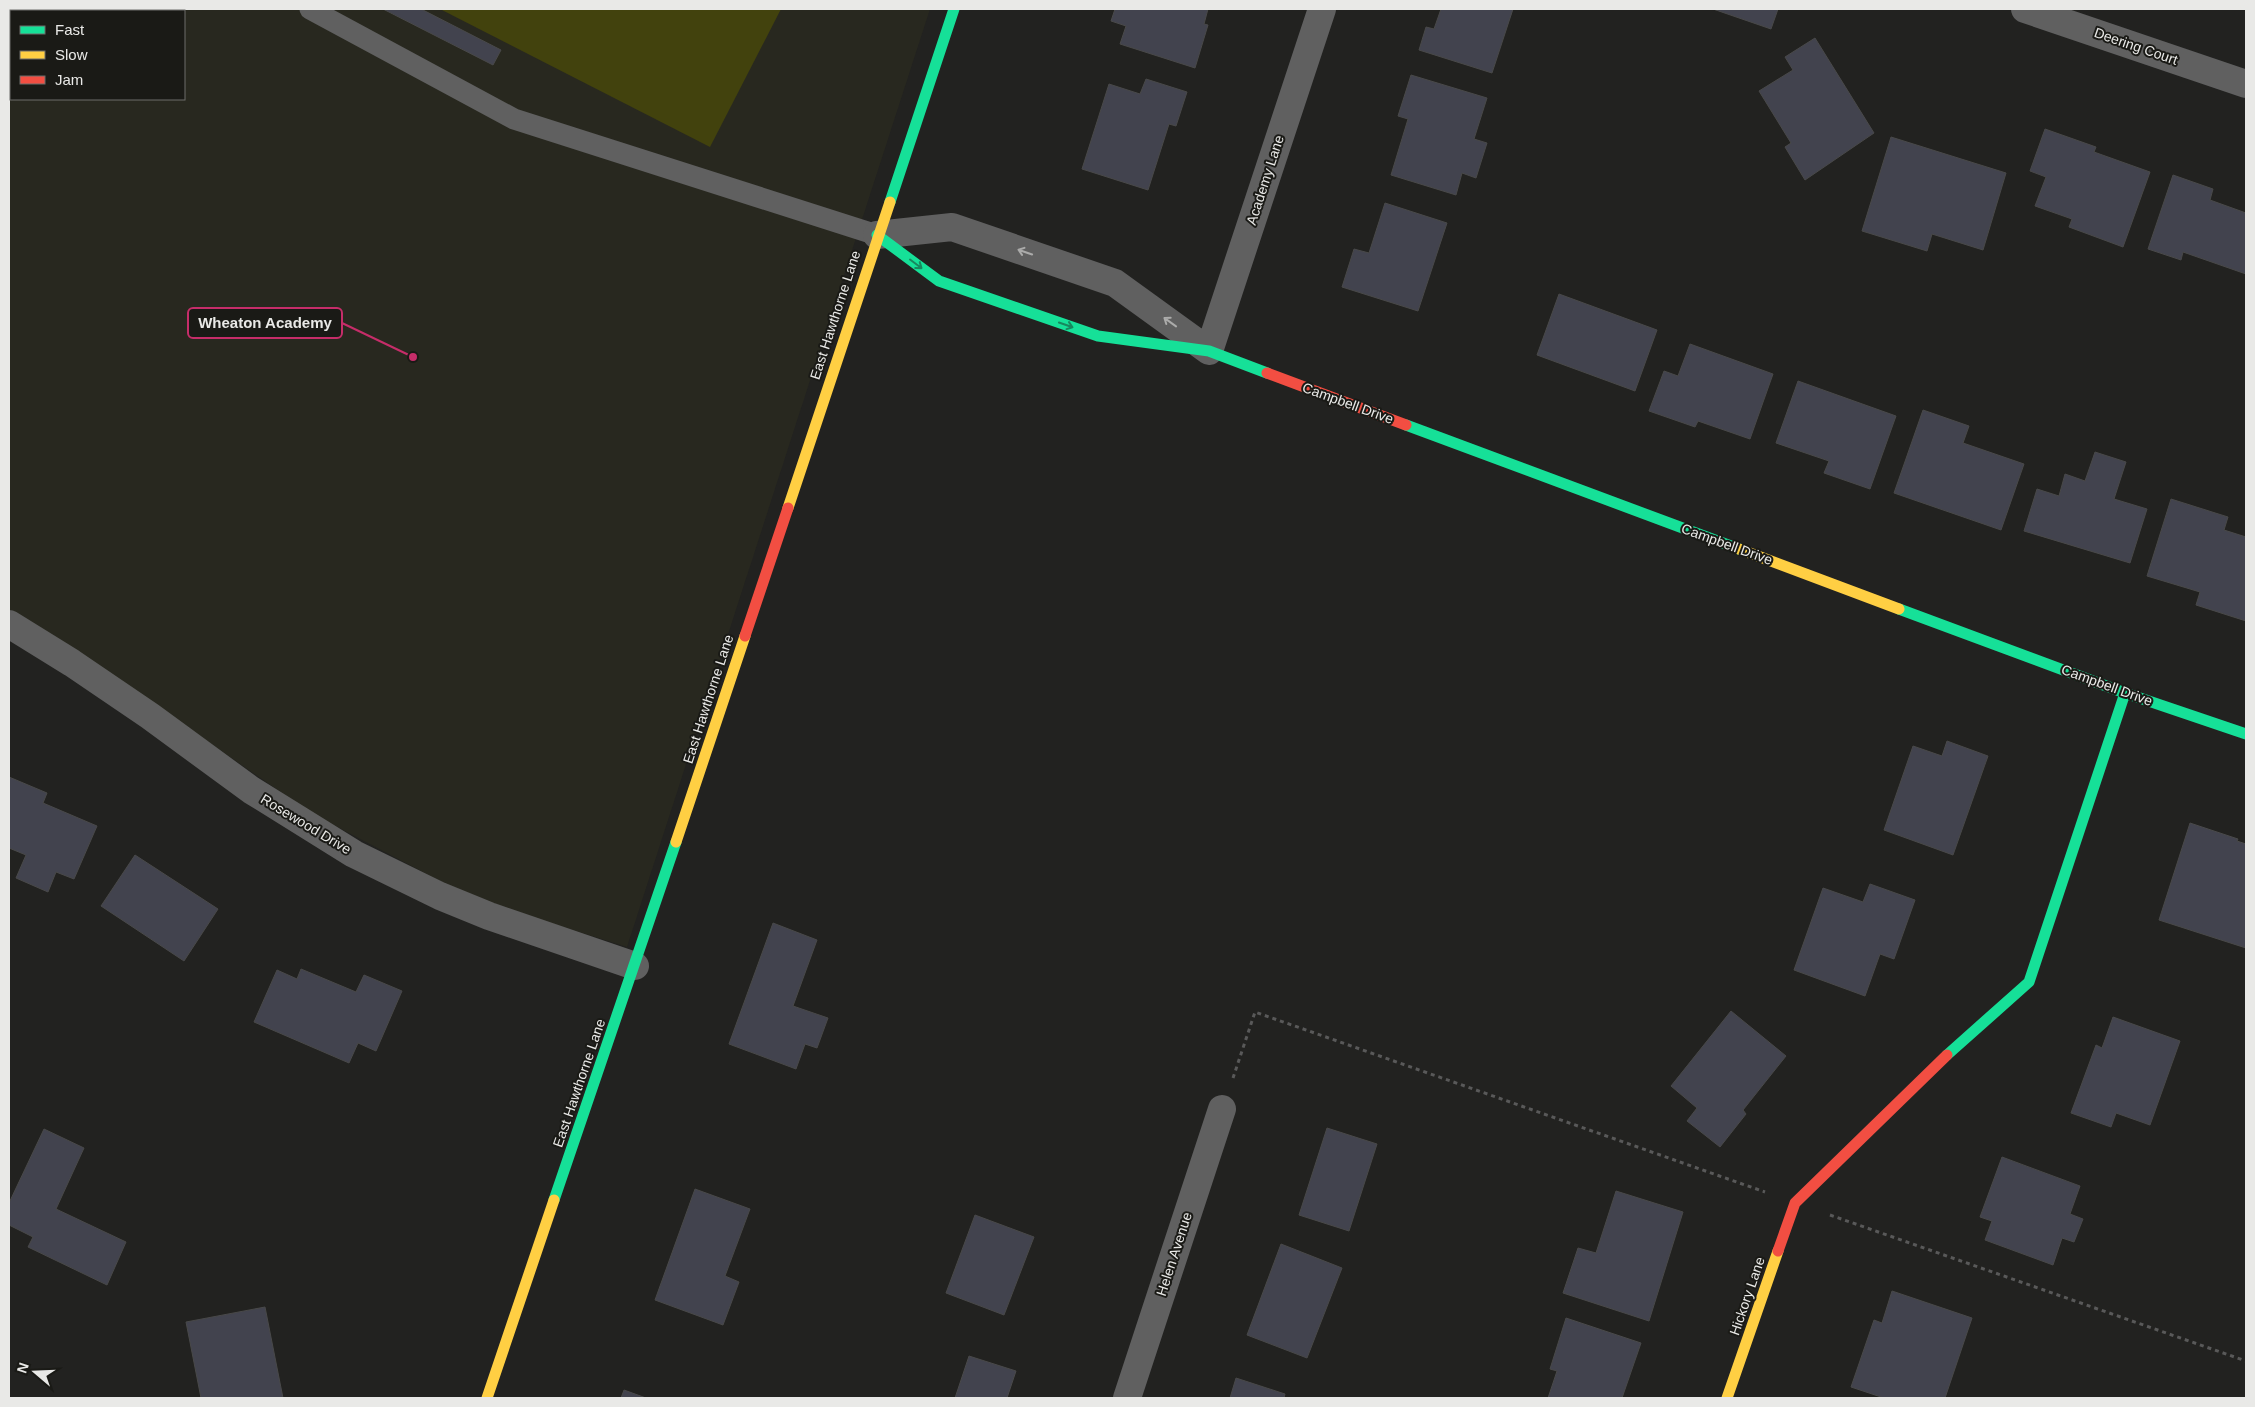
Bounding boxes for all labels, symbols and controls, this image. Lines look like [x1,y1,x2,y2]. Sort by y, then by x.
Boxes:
legend [10,10,185,100]
text: Fast [55,21,85,38]
street label: Deering Court [2092,24,2180,68]
text: Slow [55,46,88,63]
text: Jam [55,71,83,88]
street label: Academy Lane [1243,133,1287,227]
one-way arrow [1018,247,1034,256]
street label: East Hawthorne Lane [807,248,863,381]
one-way arrow [909,259,923,269]
callout: Wheaton Academy [188,308,342,338]
text: Wheaton Academy [198,314,332,331]
one-way arrow [1163,317,1177,327]
one-way arrow [1057,321,1073,330]
street label: Campbell Drive [1300,379,1396,427]
street label: Campbell Drive [1679,520,1775,568]
street label: East Hawthorne Lane [680,632,736,765]
street label: Campbell Drive [2059,661,2155,709]
street label: Rosewood Drive [258,791,354,857]
street label: East Hawthorne Lane [550,1017,609,1149]
street label: Helen Avenue [1153,1210,1195,1298]
street label: Hickory Lane [1726,1255,1768,1337]
north arrow [10,1347,60,1397]
text: N [13,1360,32,1375]

